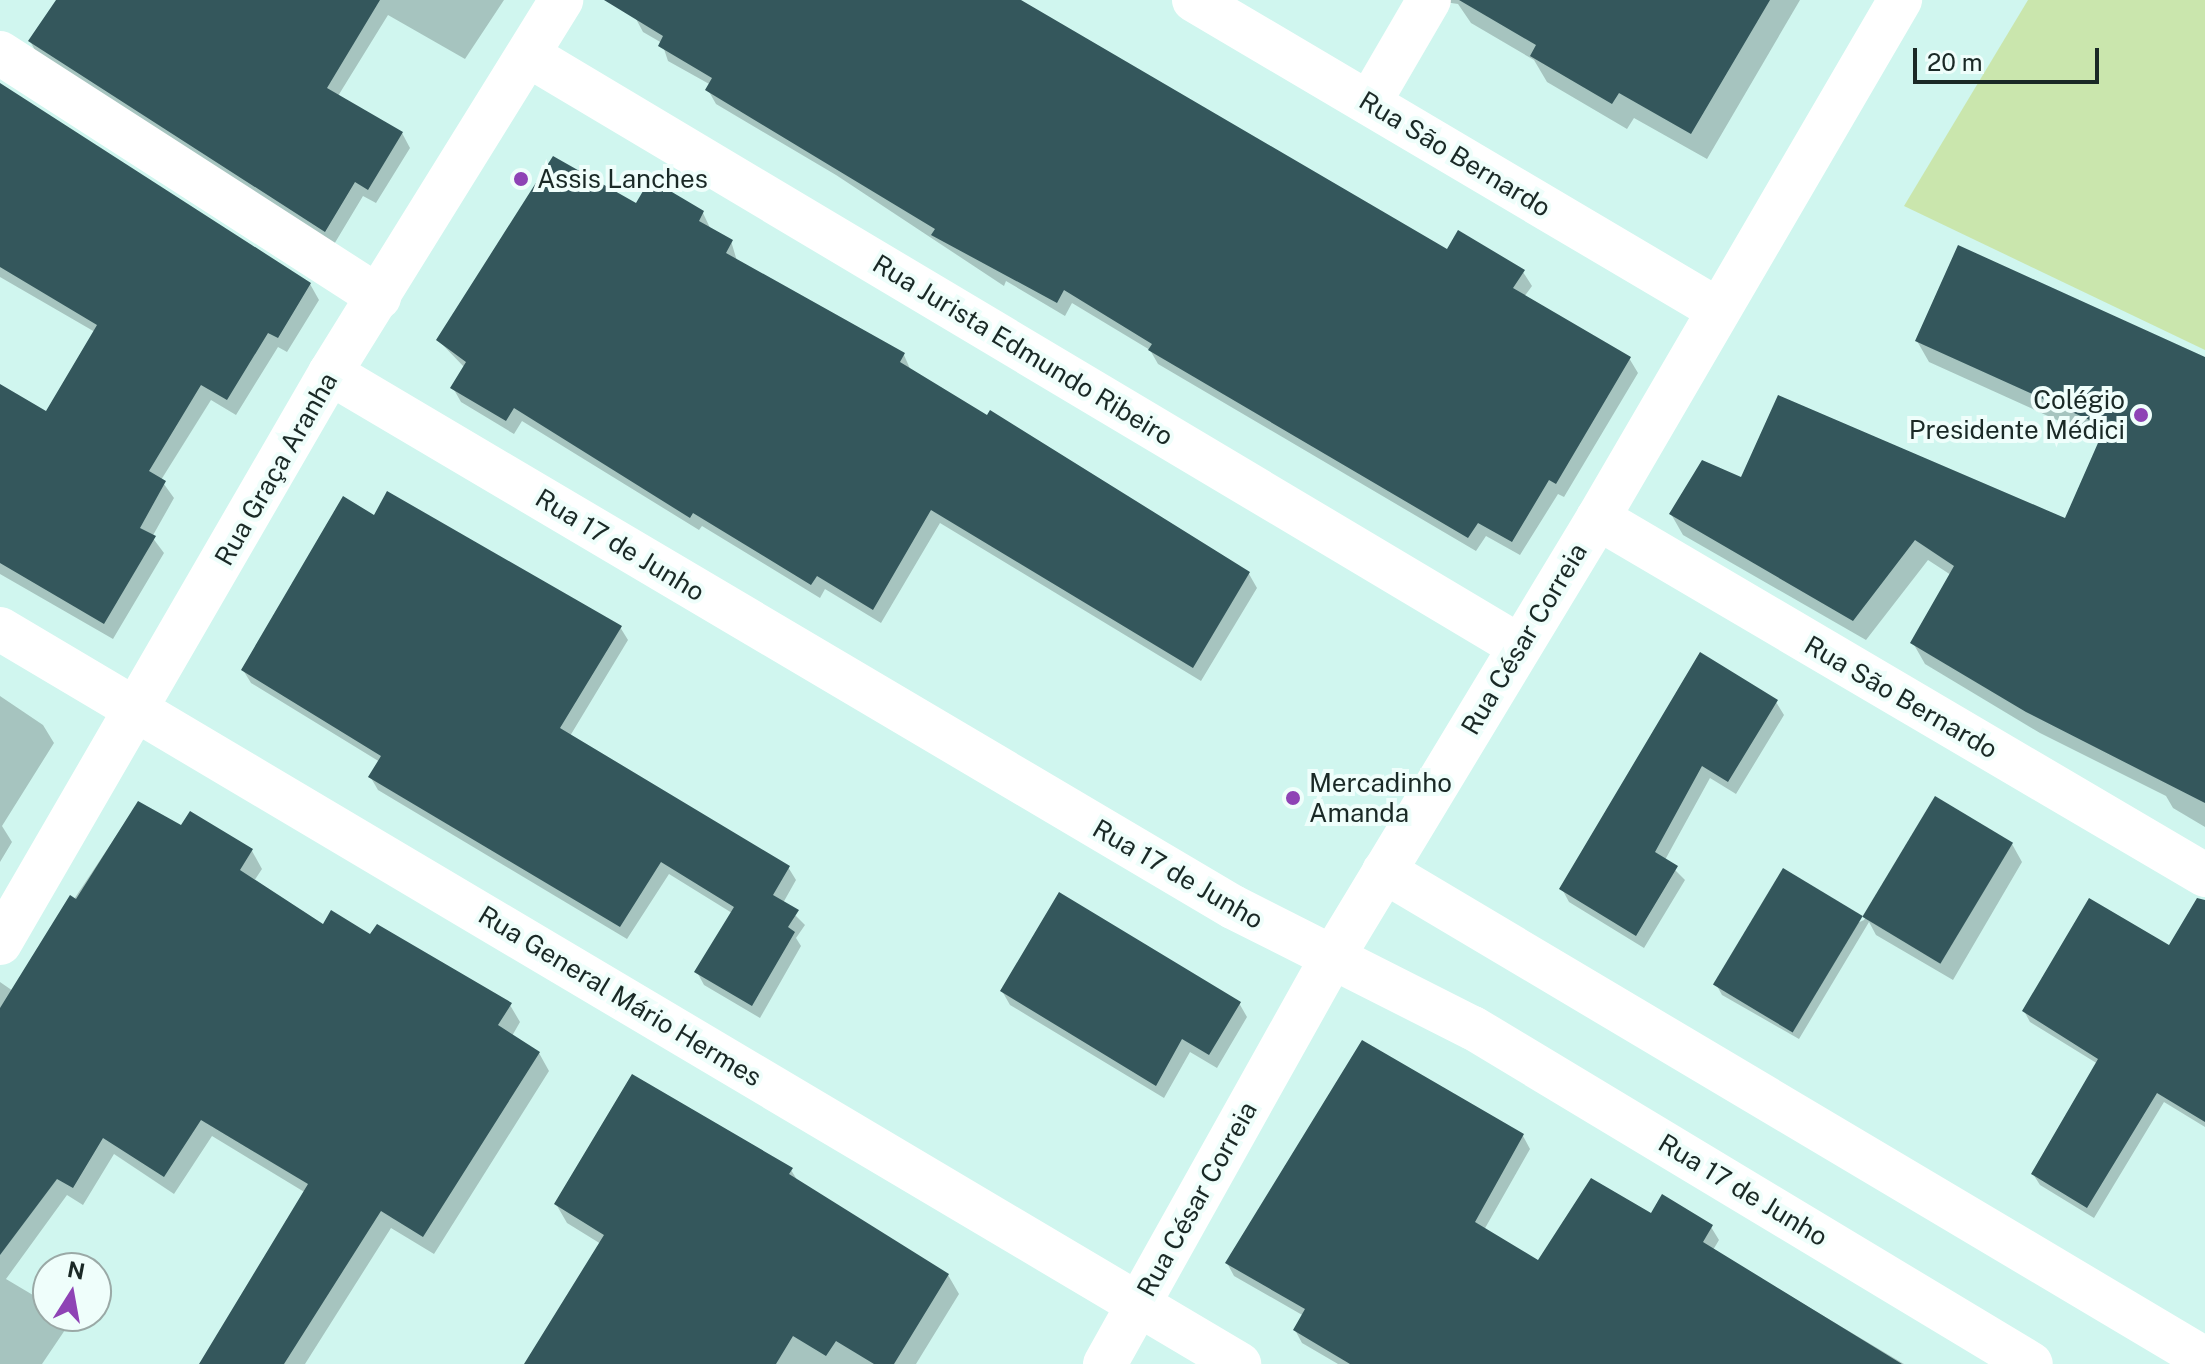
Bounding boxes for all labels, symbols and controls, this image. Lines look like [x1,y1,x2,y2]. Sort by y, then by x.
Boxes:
scale bar [1917,32,2103,82]
text: 20 m [1927,48,1983,76]
street label: Rua São Bernardo [1354,85,1556,223]
place label: Assis Lanches [537,163,708,195]
marker: Assis Lanches [512,170,530,188]
street label: Rua Jurista Edmundo Ribeiro [867,248,1179,452]
street label: Rua Graça Aranha [208,367,344,571]
place label: Colégio Presidente Médici [1909,384,2125,446]
marker: Colégio Presidente Médici [2132,406,2150,424]
street label: Rua 17 de Junho [530,482,710,608]
street label: Rua César Correia [1455,538,1593,740]
street label: Rua São Bernardo [1799,629,2003,765]
place label: Mercadinho Amanda [1309,767,1452,828]
marker: Mercadinho Amanda [1284,789,1302,807]
street label: Rua 17 de Junho [1087,812,1269,936]
street label: Rua General Mário Hermes [473,899,767,1093]
street label: Rua César Correia [1131,1096,1263,1302]
street label: Rua 17 de Junho [1653,1127,1833,1253]
north arrow [32,1252,112,1332]
text: N [65,1256,87,1285]

